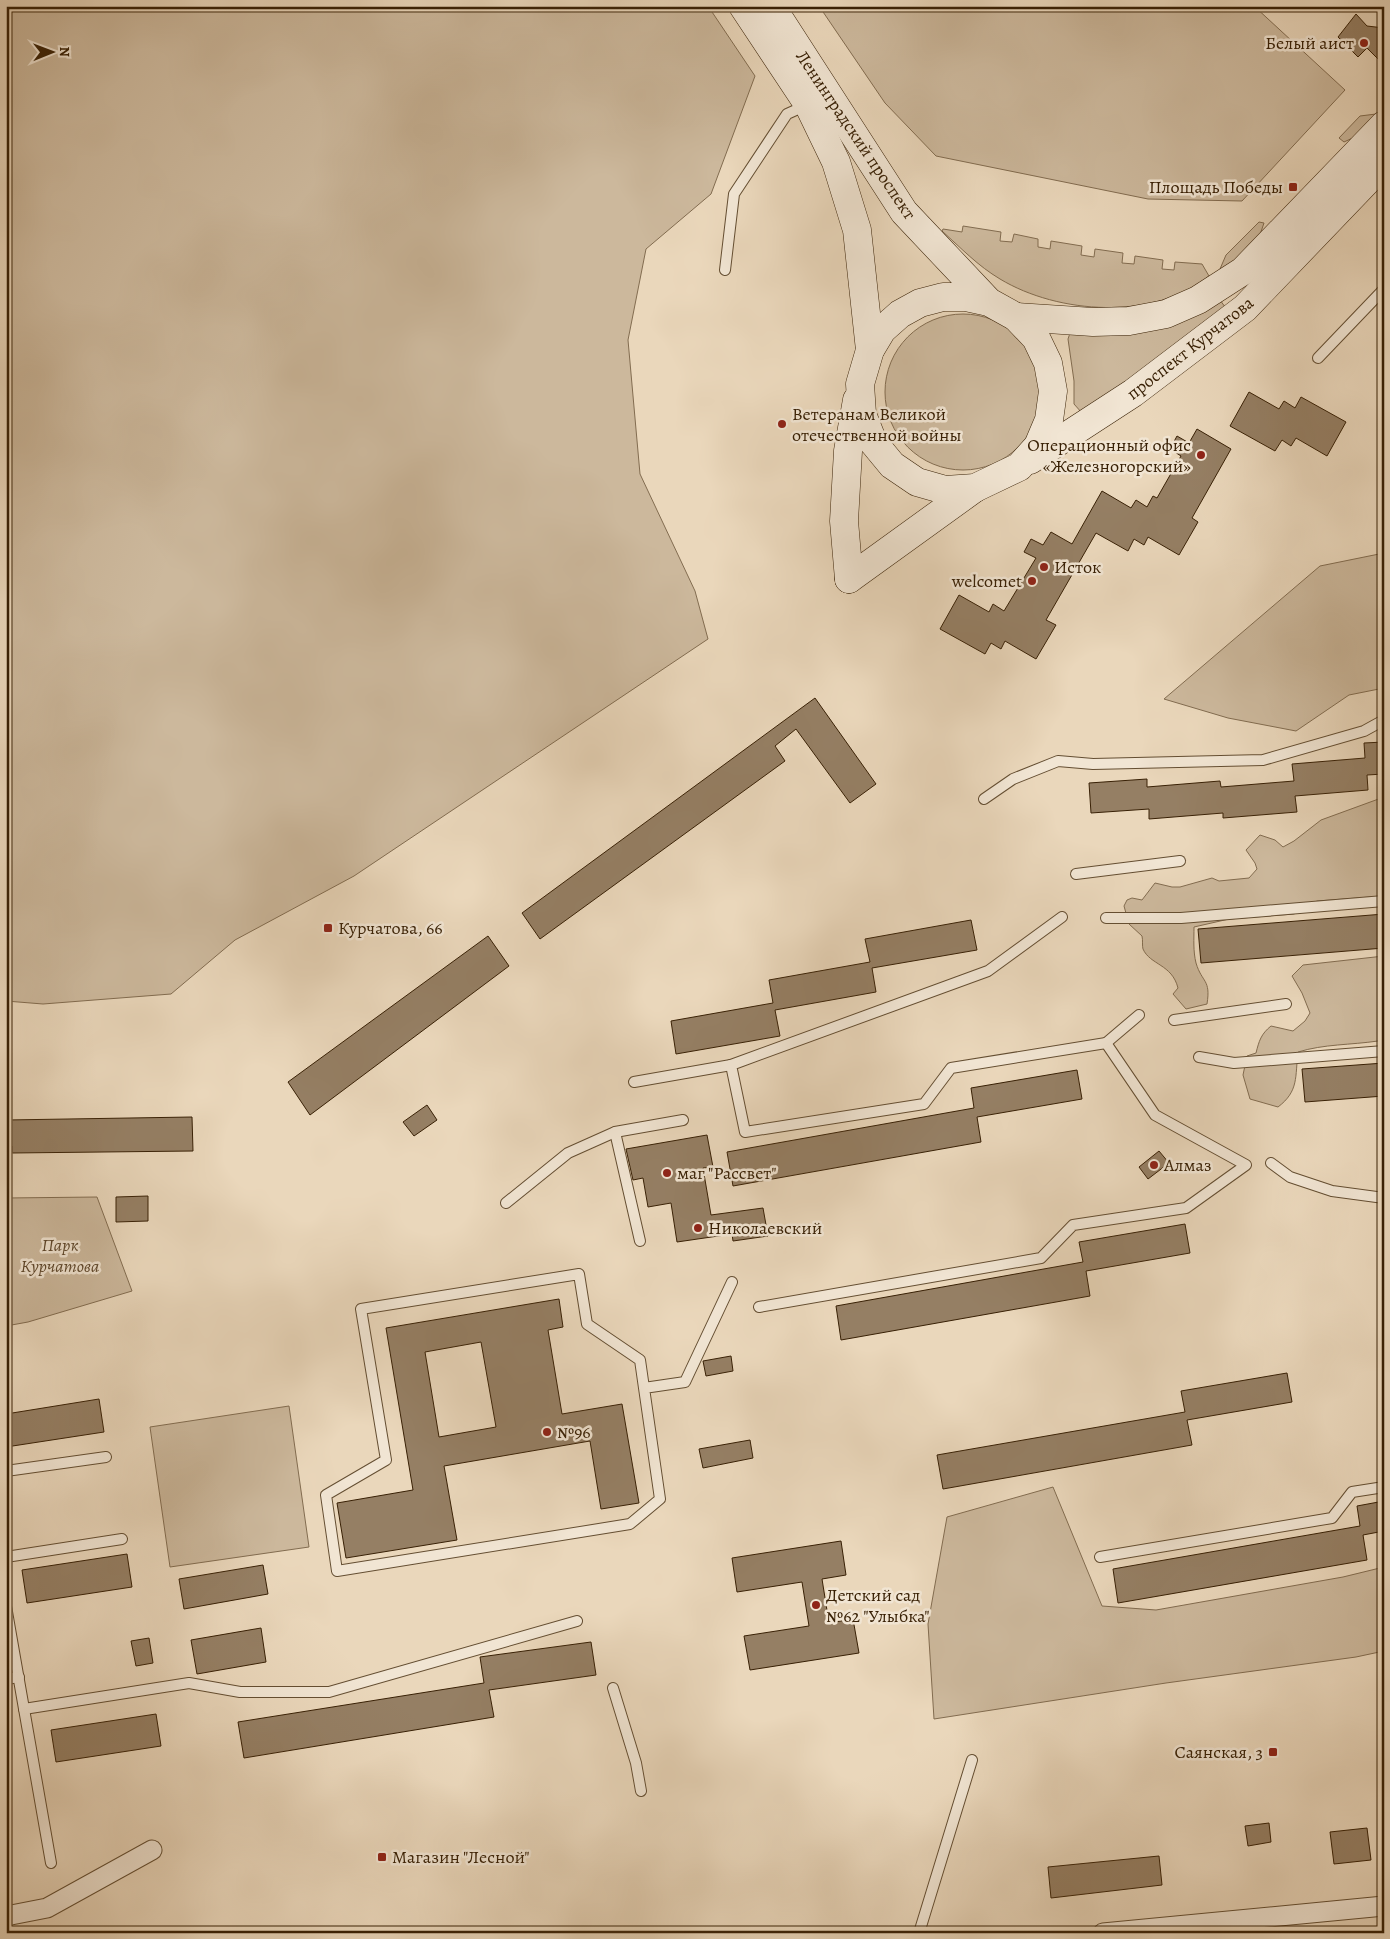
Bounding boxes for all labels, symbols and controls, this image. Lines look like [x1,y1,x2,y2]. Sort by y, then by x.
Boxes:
north arrow [28,28,78,78]
place label: Белый аист [1265,31,1354,55]
marker: Белый аист [1358,37,1370,49]
street label: Ленинградский проспект [790,46,922,224]
text: N [55,47,74,57]
place label: Площадь Победы [1149,175,1283,199]
marker: Площадь Победы [1287,181,1299,193]
street label: проспект Курчатова [1121,290,1259,405]
place label: Ветеранам Великой отечественной войны [792,402,962,447]
marker: Ветеранам Великой отечественной войны [776,418,788,430]
place label: Операционный офис «Железногорский» [1027,433,1191,478]
marker: Операционный офис «Железногорский» [1195,449,1207,461]
place label: Исток [1054,555,1101,579]
marker: Исток [1038,561,1050,573]
place label: welcomet [951,569,1022,593]
marker: welcomet [1026,575,1038,587]
place label: Курчатова, 66 [338,916,443,940]
marker: Курчатова, 66 [322,922,334,934]
place label: Алмаз [1163,1153,1212,1177]
marker: Алмаз [1148,1159,1160,1171]
place label: маг "Рассвет" [677,1161,777,1185]
marker: маг "Рассвет" [661,1167,673,1179]
place label: Николаевский [708,1216,822,1240]
marker: Николаевский [692,1222,704,1234]
park label: Парк Курчатова [21,1233,99,1278]
place label: №96 [557,1420,591,1444]
marker: №96 [541,1426,553,1438]
place label: Детский сад №62 "Улыбка" [826,1583,930,1628]
marker: Детский сад №62 "Улыбка" [810,1599,822,1611]
place label: Саянская, 3 [1175,1740,1263,1764]
marker: Саянская, 3 [1267,1746,1279,1758]
place label: Магазин "Лесной" [392,1845,530,1869]
marker: Магазин "Лесной" [376,1851,388,1863]

